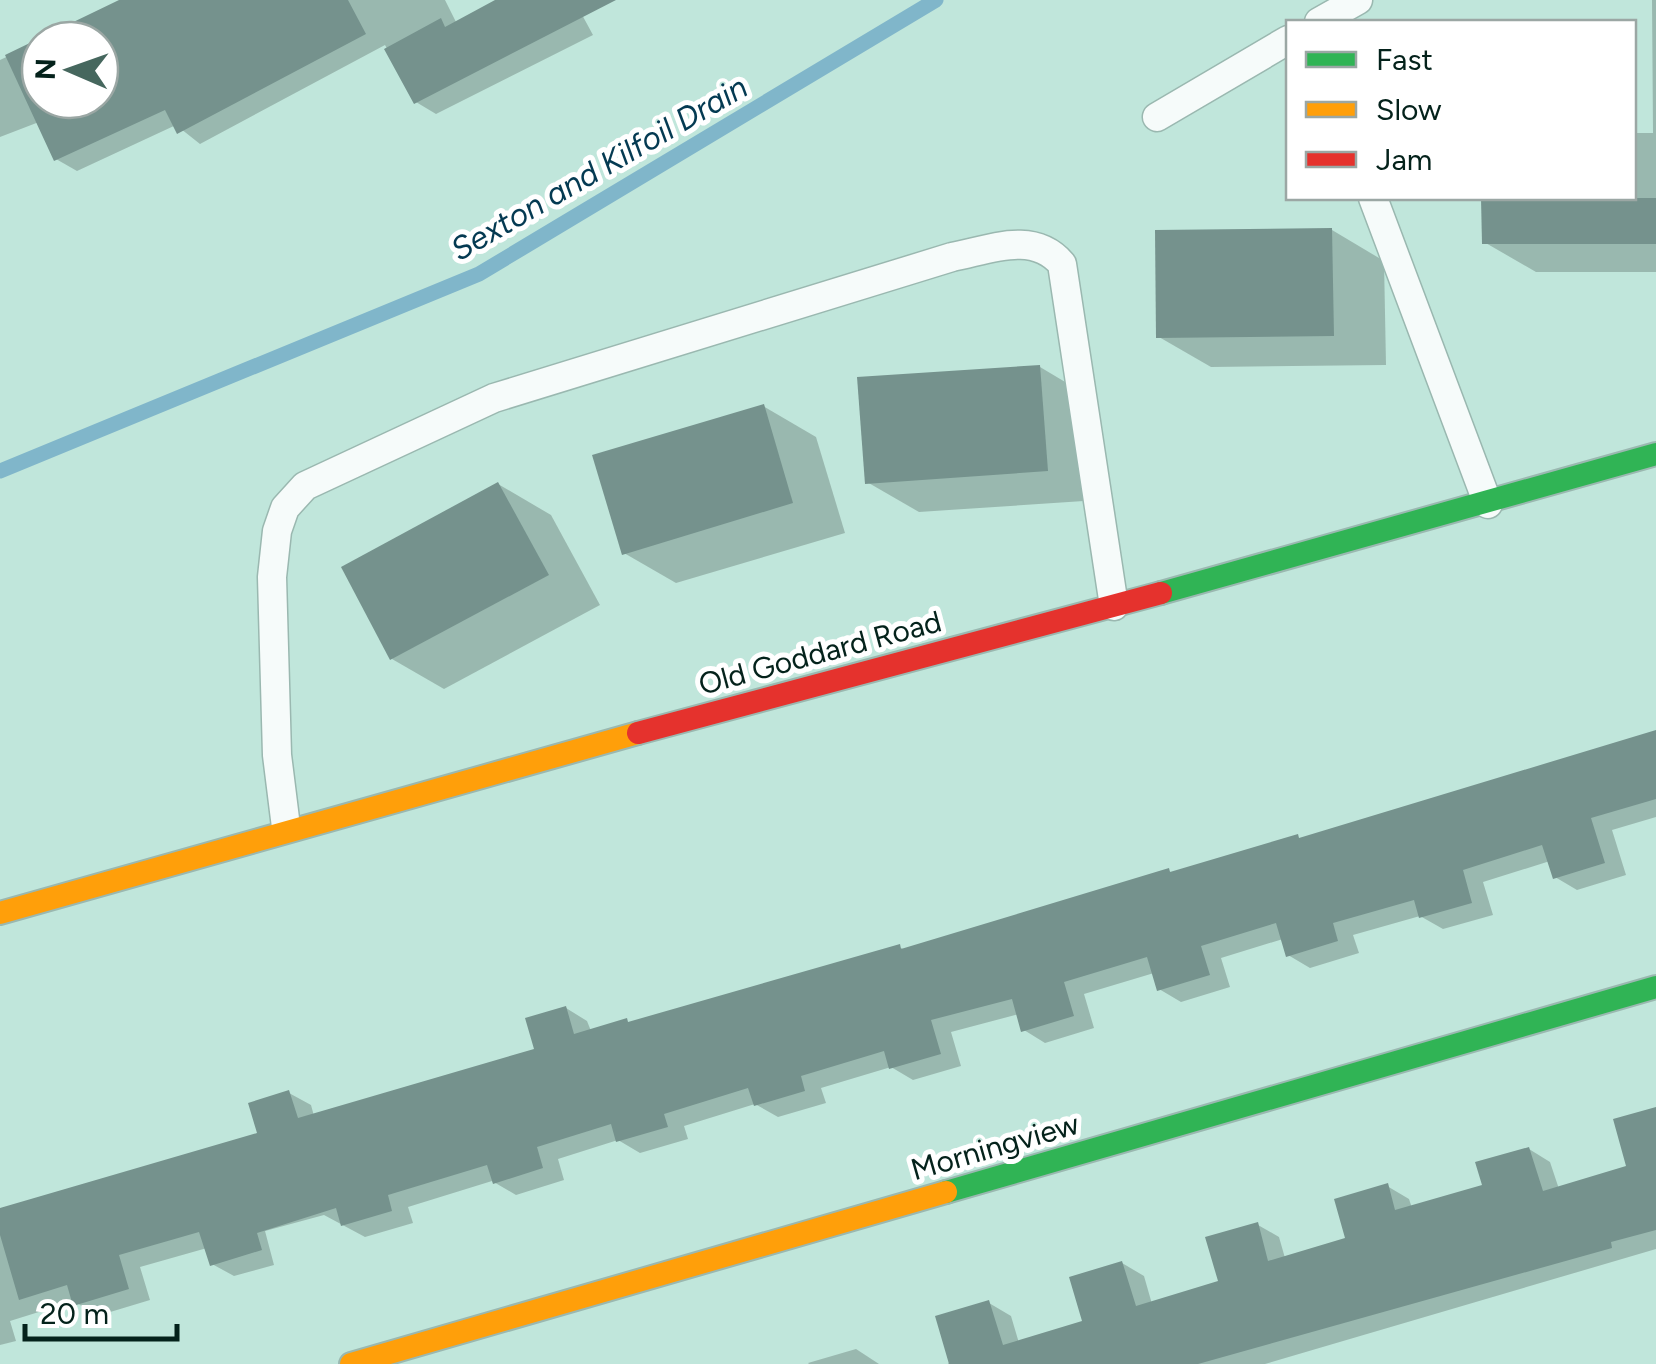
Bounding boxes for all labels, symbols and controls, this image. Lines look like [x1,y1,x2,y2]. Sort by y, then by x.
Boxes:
north arrow [20,20,120,120]
legend [1286,20,1636,200]
text: Fast [1376,41,1433,78]
text: N [28,58,62,81]
water label: Sexton and Kilfoil Drain [444,68,754,268]
text: Slow [1376,91,1442,128]
text: Jam [1376,141,1432,178]
street label: Old Goddard Road [694,602,945,703]
street label: Morningview [907,1105,1084,1188]
scale bar [25,1279,178,1341]
text: 20 m [40,1295,109,1332]

